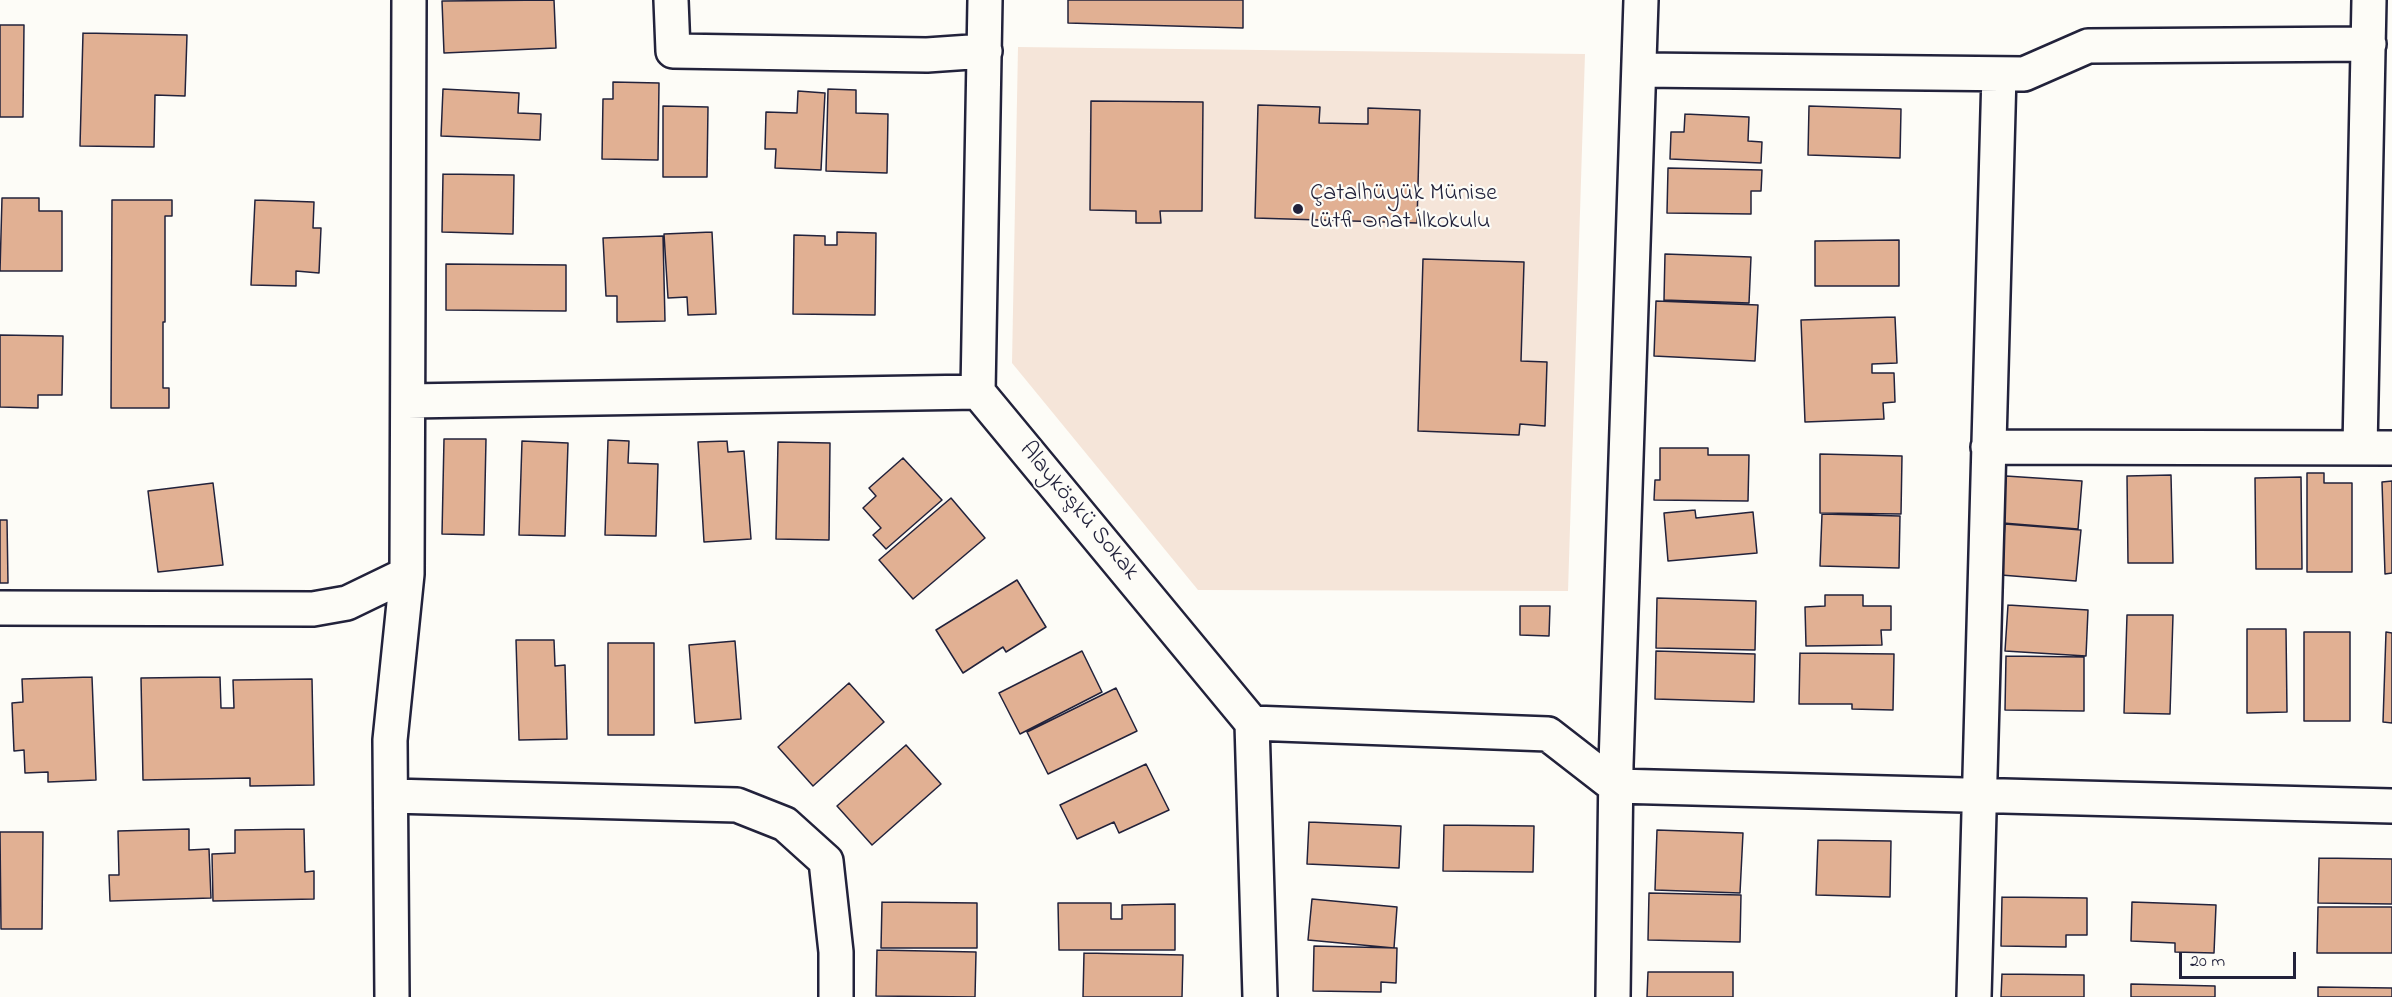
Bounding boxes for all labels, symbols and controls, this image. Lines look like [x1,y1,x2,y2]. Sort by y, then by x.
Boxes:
place label: Çatalhüyük Münise Lütfi Onat İlkokulu [1310,181,1497,237]
marker: Çatalhüyük Münise Lütfi Onat İlkokulu [1291,202,1305,216]
street label: Alayköşkü Sokak [1012,437,1144,587]
scale bar [2182,940,2299,978]
text: 20 m [2190,949,2225,975]

